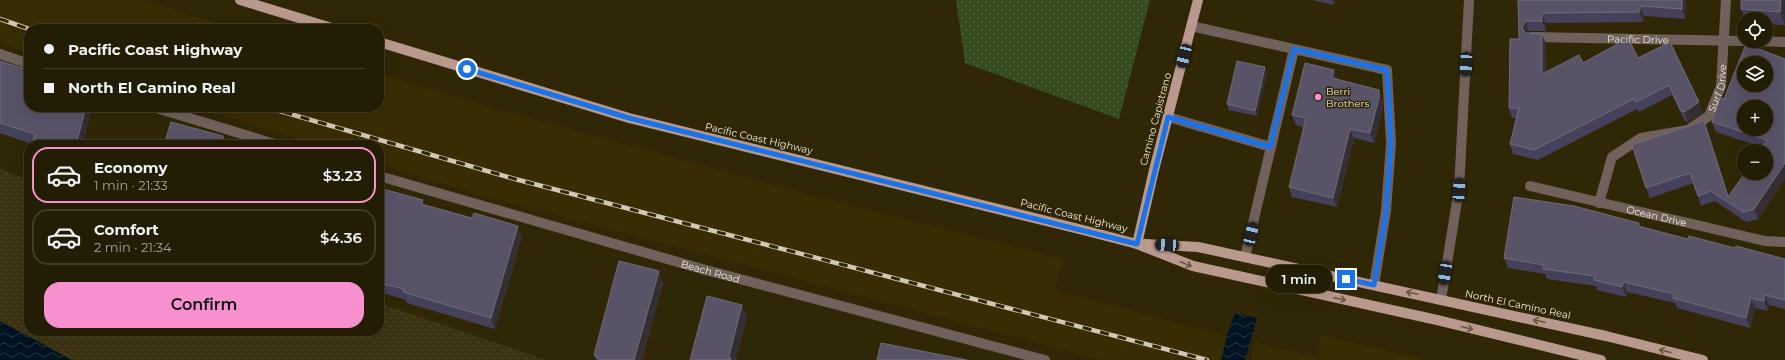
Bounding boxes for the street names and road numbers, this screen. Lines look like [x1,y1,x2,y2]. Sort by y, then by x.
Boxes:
street label: Pacific Drive [1607,32,1669,47]
street label: Surf Drive [1705,64,1729,114]
street label: Camino Capistrano [1137,71,1174,167]
street label: Pacific Coast Highway [704,120,815,157]
street label: Pacific Coast Highway [1019,196,1129,235]
street label: Ocean Drive [1625,203,1688,229]
street label: Beach Road [680,257,741,286]
street label: North El Camino Real [1464,287,1572,322]

